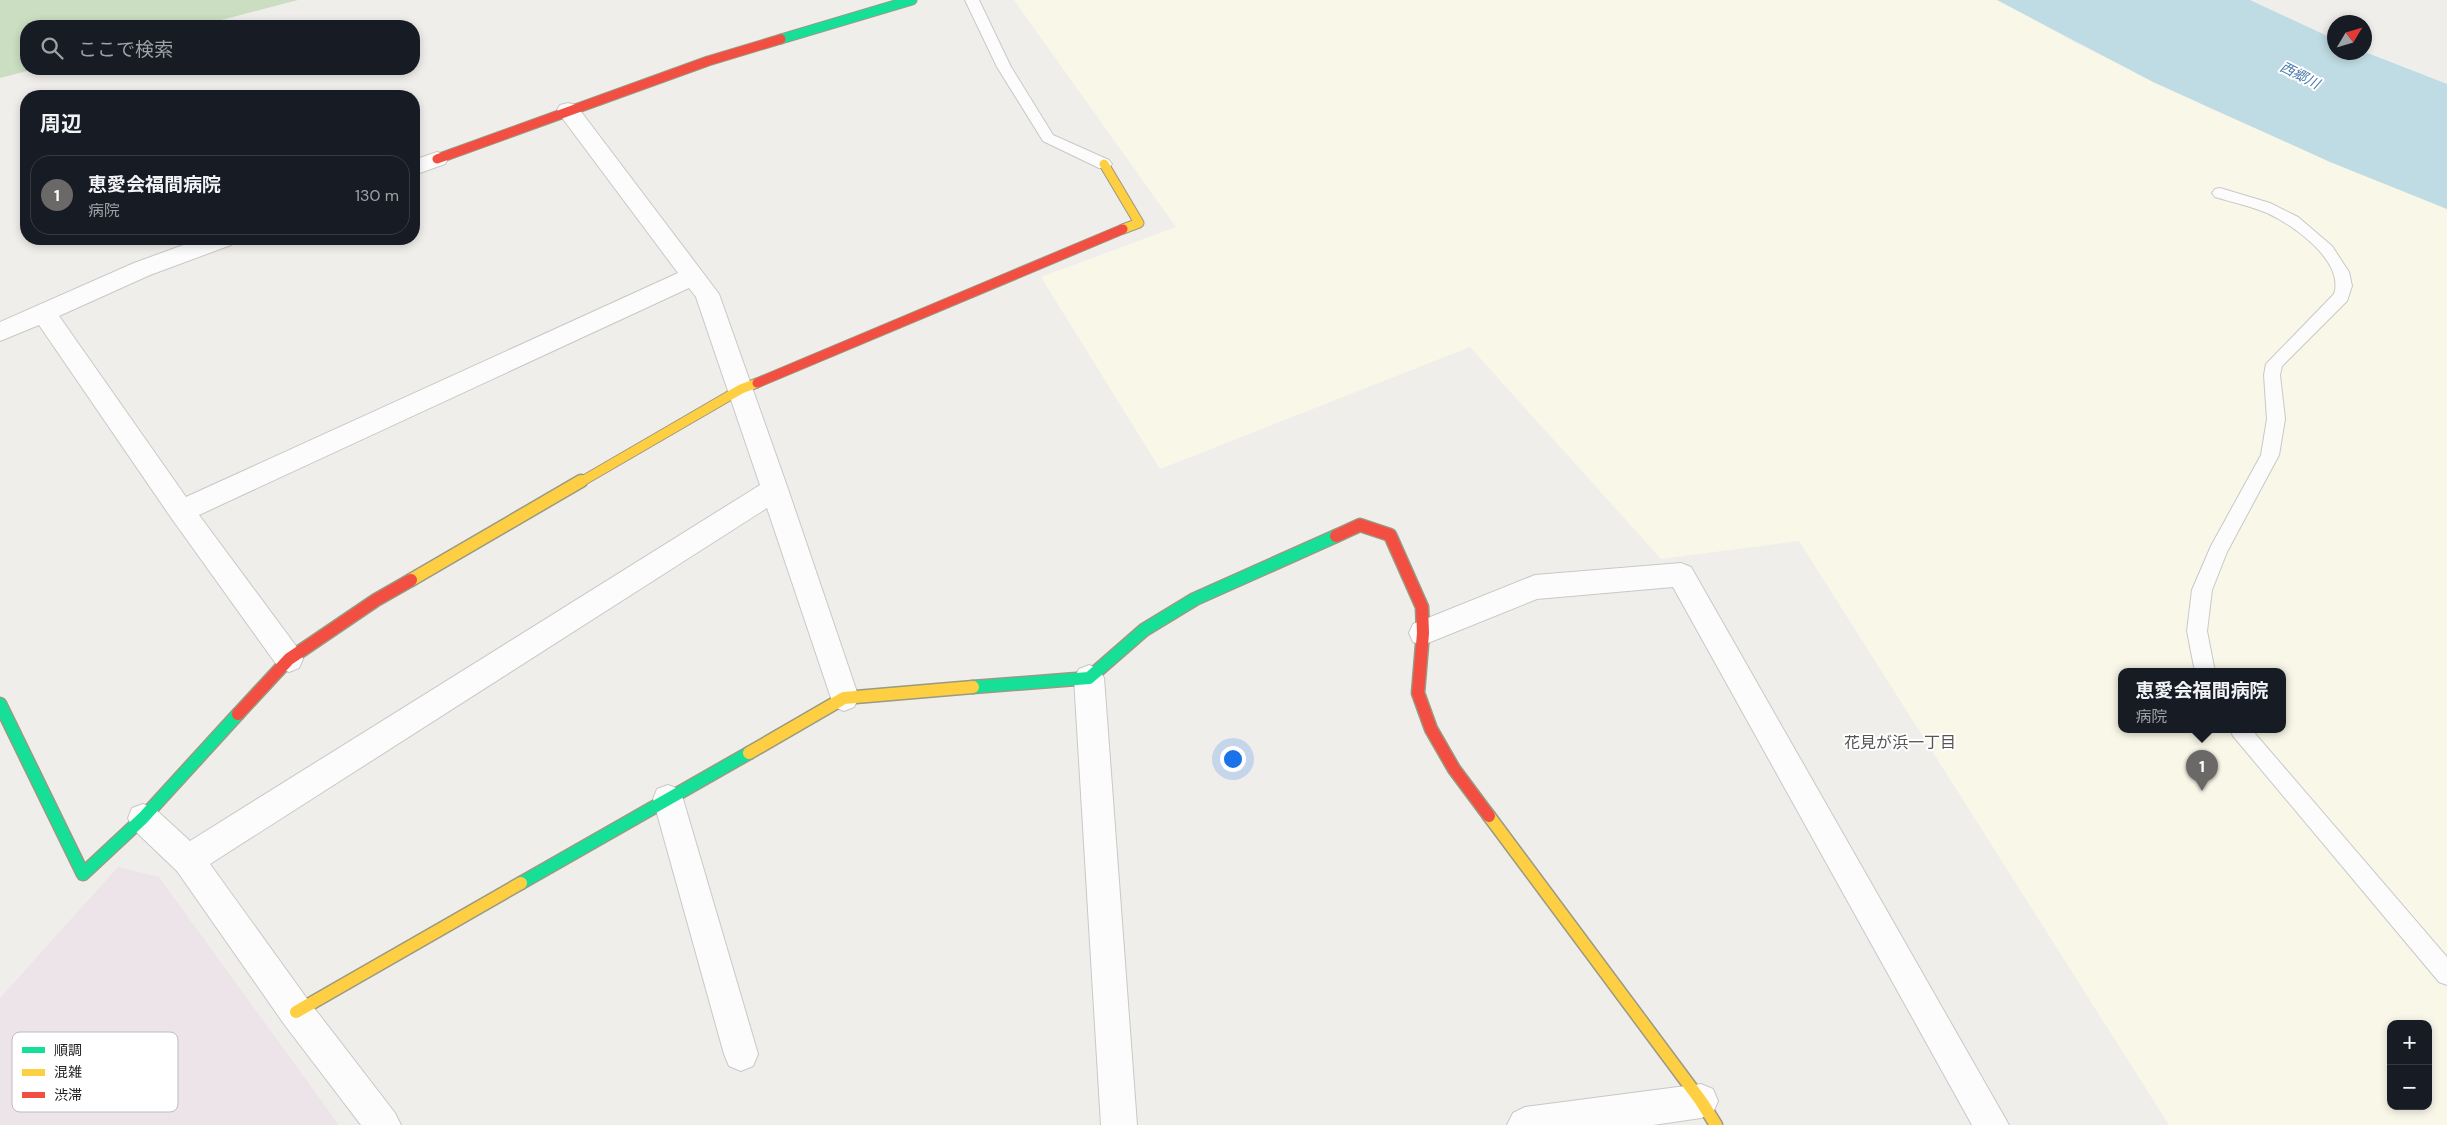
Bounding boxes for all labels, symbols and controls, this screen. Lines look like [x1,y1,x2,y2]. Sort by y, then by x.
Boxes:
north arrow [2327,15,2372,60]
search box [20,20,420,75]
icon: search [38,34,66,62]
text: ここで検索 [78,37,173,62]
water label: 西郷川 [2277,57,2325,93]
text: 周辺 [40,110,82,138]
text: 恵愛会福間病院 [88,172,221,197]
text: 1 [54,185,60,206]
text: 130 m [355,185,399,206]
text: 病院 [88,200,120,221]
popup [2118,668,2286,733]
text: 恵愛会福間病院 [2135,678,2269,703]
text: 病院 [2135,706,2168,727]
district label: 花見が浜一丁目 [1844,732,1956,753]
your location [1220,746,1246,772]
pin: 1 [2186,750,2218,791]
map controls [2387,1020,2432,1110]
button: + [2387,1020,2432,1065]
legend [12,1032,178,1112]
text: 順調 [54,1041,82,1059]
text: 混雑 [54,1063,82,1081]
button: − [2387,1065,2432,1110]
text: 渋滞 [54,1086,82,1104]

